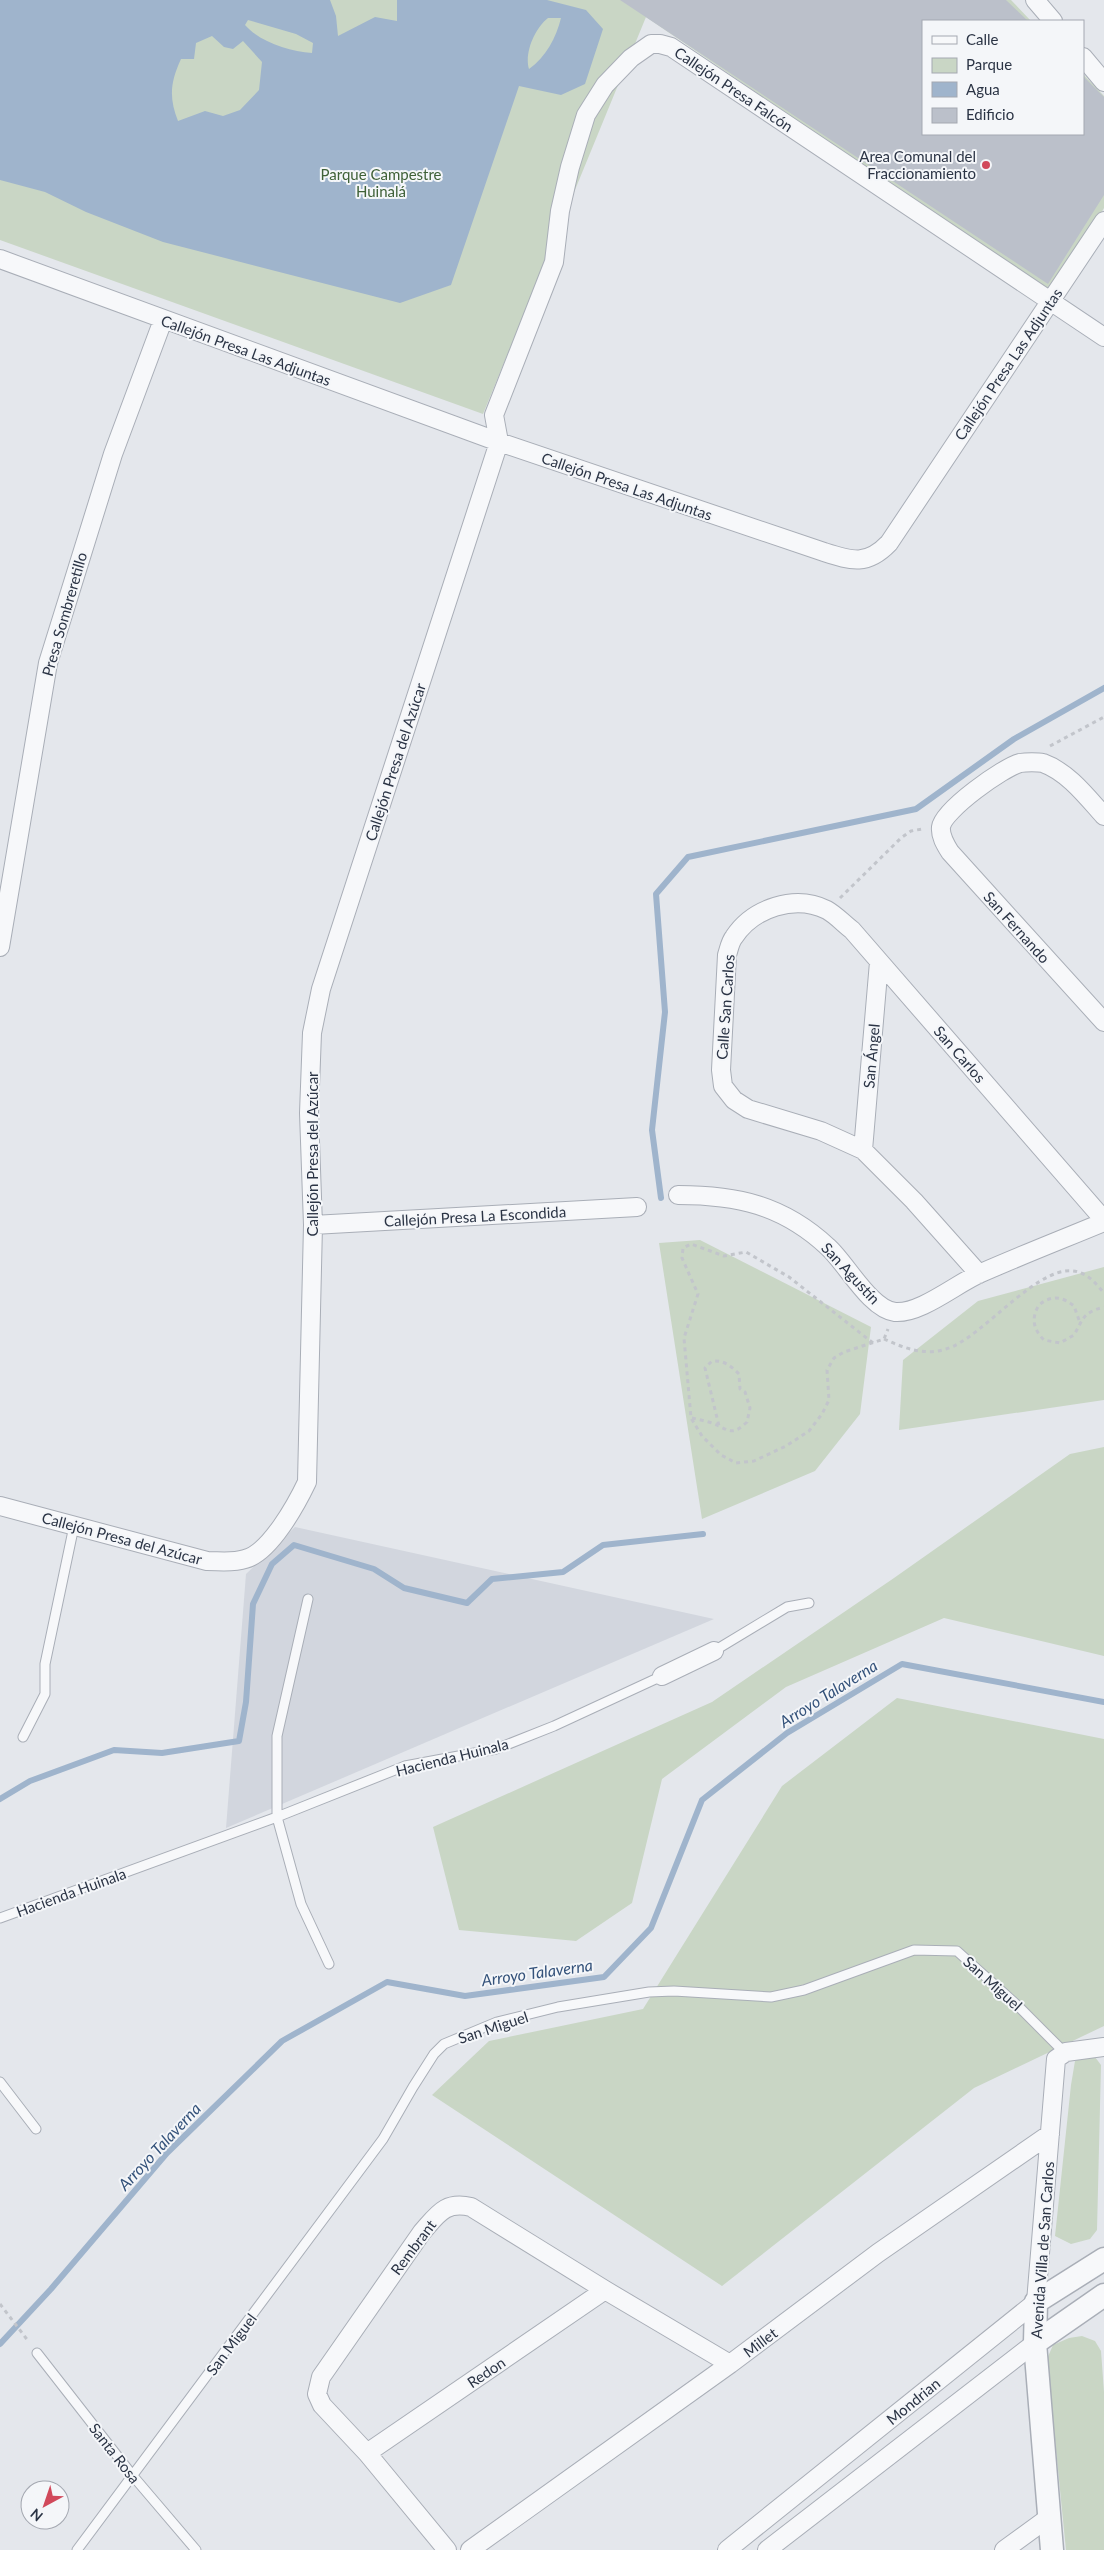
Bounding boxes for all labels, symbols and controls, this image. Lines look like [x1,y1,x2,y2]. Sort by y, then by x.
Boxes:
legend [922,20,1084,135]
text: Calle [966,30,999,48]
street label: Callejón Presa Falcón [671,43,797,135]
text: Parque [966,55,1012,73]
text: Agua [966,80,1000,98]
text: Edificio [966,105,1014,123]
place label: Area Comunal del Fraccionamiento [859,147,976,182]
marker: Area Comunal del Fraccionamiento [980,159,992,171]
park label: Parque Campestre Huinalá [321,165,442,200]
street label: Callejón Presa Las Adjuntas [950,285,1066,443]
street label: Callejón Presa Las Adjuntas [159,311,333,389]
street label: Callejón Presa Las Adjuntas [539,448,715,524]
street label: Presa Sombreretillo [38,550,90,678]
street label: Callejón Presa del Azúcar [361,680,429,843]
street label: San Fernando [980,888,1054,966]
street label: Calle San Carlos [712,954,738,1060]
street label: San Carlos [931,1022,989,1086]
street label: San Ángel [859,1023,883,1089]
street label: Callejón Presa del Azúcar [303,1071,321,1237]
street label: Callejón Presa La Escondida [383,1202,567,1230]
street label: San Agustín [818,1238,884,1308]
street label: Callejón Presa del Azúcar [40,1508,205,1568]
water label: Arroyo Talaverna [775,1655,881,1731]
street label: Hacienda Huinala [394,1734,510,1780]
street label: Hacienda Huinala [14,1864,128,1920]
street label: San Miguel [960,1952,1026,2014]
water label: Arroyo Talaverna [479,1955,594,1989]
street label: San Miguel [456,2007,530,2047]
water label: Arroyo Talaverna [113,2099,204,2194]
street label: Avenida Villa de San Carlos [1027,2161,1057,2339]
street label: Rembrant [387,2216,440,2278]
street label: San Miguel [202,2310,260,2378]
street label: Millet [740,2323,781,2361]
street label: Redon [464,2353,508,2391]
street label: Mondrian [883,2374,943,2428]
street label: Santa Rosa [86,2419,144,2487]
north arrow [20,2480,70,2530]
text: N [27,2505,46,2525]

